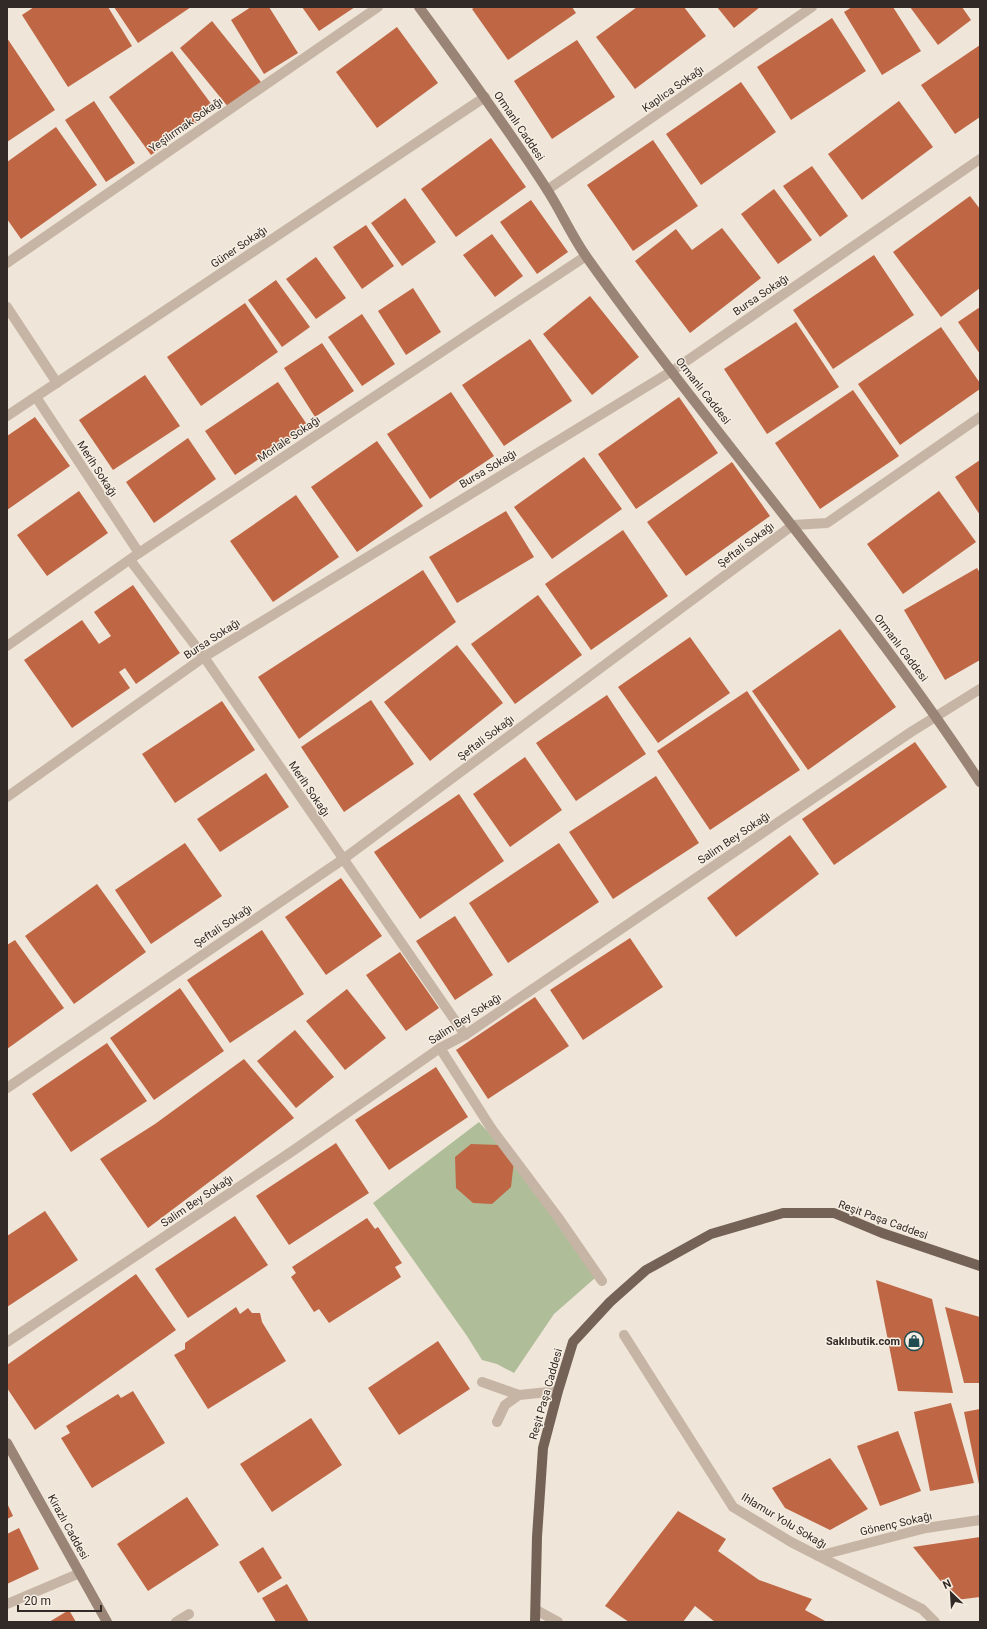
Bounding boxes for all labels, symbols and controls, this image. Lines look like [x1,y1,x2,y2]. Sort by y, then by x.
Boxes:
street label: Kaplıca Sokağı [640,63,706,115]
street label: Ormanlı Caddesi [491,89,547,163]
street label: Yeşilırmak Sokağı [147,95,225,155]
street label: Güner Sokağı [208,223,270,271]
street label: Bursa Sokağı [731,272,791,318]
street label: Ormanlı Caddesi [673,355,733,427]
street label: Morlale Sokağı [255,413,323,465]
street label: Merih Sokağı [74,439,120,499]
street label: Bursa Sokağı [457,447,519,491]
street label: Şeftali Sokağı [715,520,777,570]
street label: Ormanlı Caddesi [871,612,931,684]
street label: Bursa Sokağı [181,616,243,662]
street label: Şeftali Sokağı [455,713,517,763]
street label: Merih Sokağı [286,759,332,819]
street label: Salim Bey Sokağı [696,809,772,867]
street label: Şeftali Sokağı [192,902,254,950]
street label: Salim Bey Sokağı [426,991,504,1047]
street label: Salim Bey Sokağı [159,1172,235,1230]
street label: Reşit Paşa Caddesi [836,1198,930,1242]
shop icon: Saklıbutik.com [903,1330,925,1352]
place label: Saklıbutik.com [826,1335,900,1348]
street label: Reşit Paşa Caddesi [527,1347,565,1441]
street label: Ihlamur Yolu Sokağı [739,1490,829,1552]
street label: Kirazlı Caddesi [45,1492,91,1562]
street label: Gönenç Sokağı [859,1509,933,1539]
north arrow [931,1573,971,1613]
text: N [941,1577,953,1592]
scale bar [18,1587,101,1613]
text: 20 m [24,1594,51,1608]

